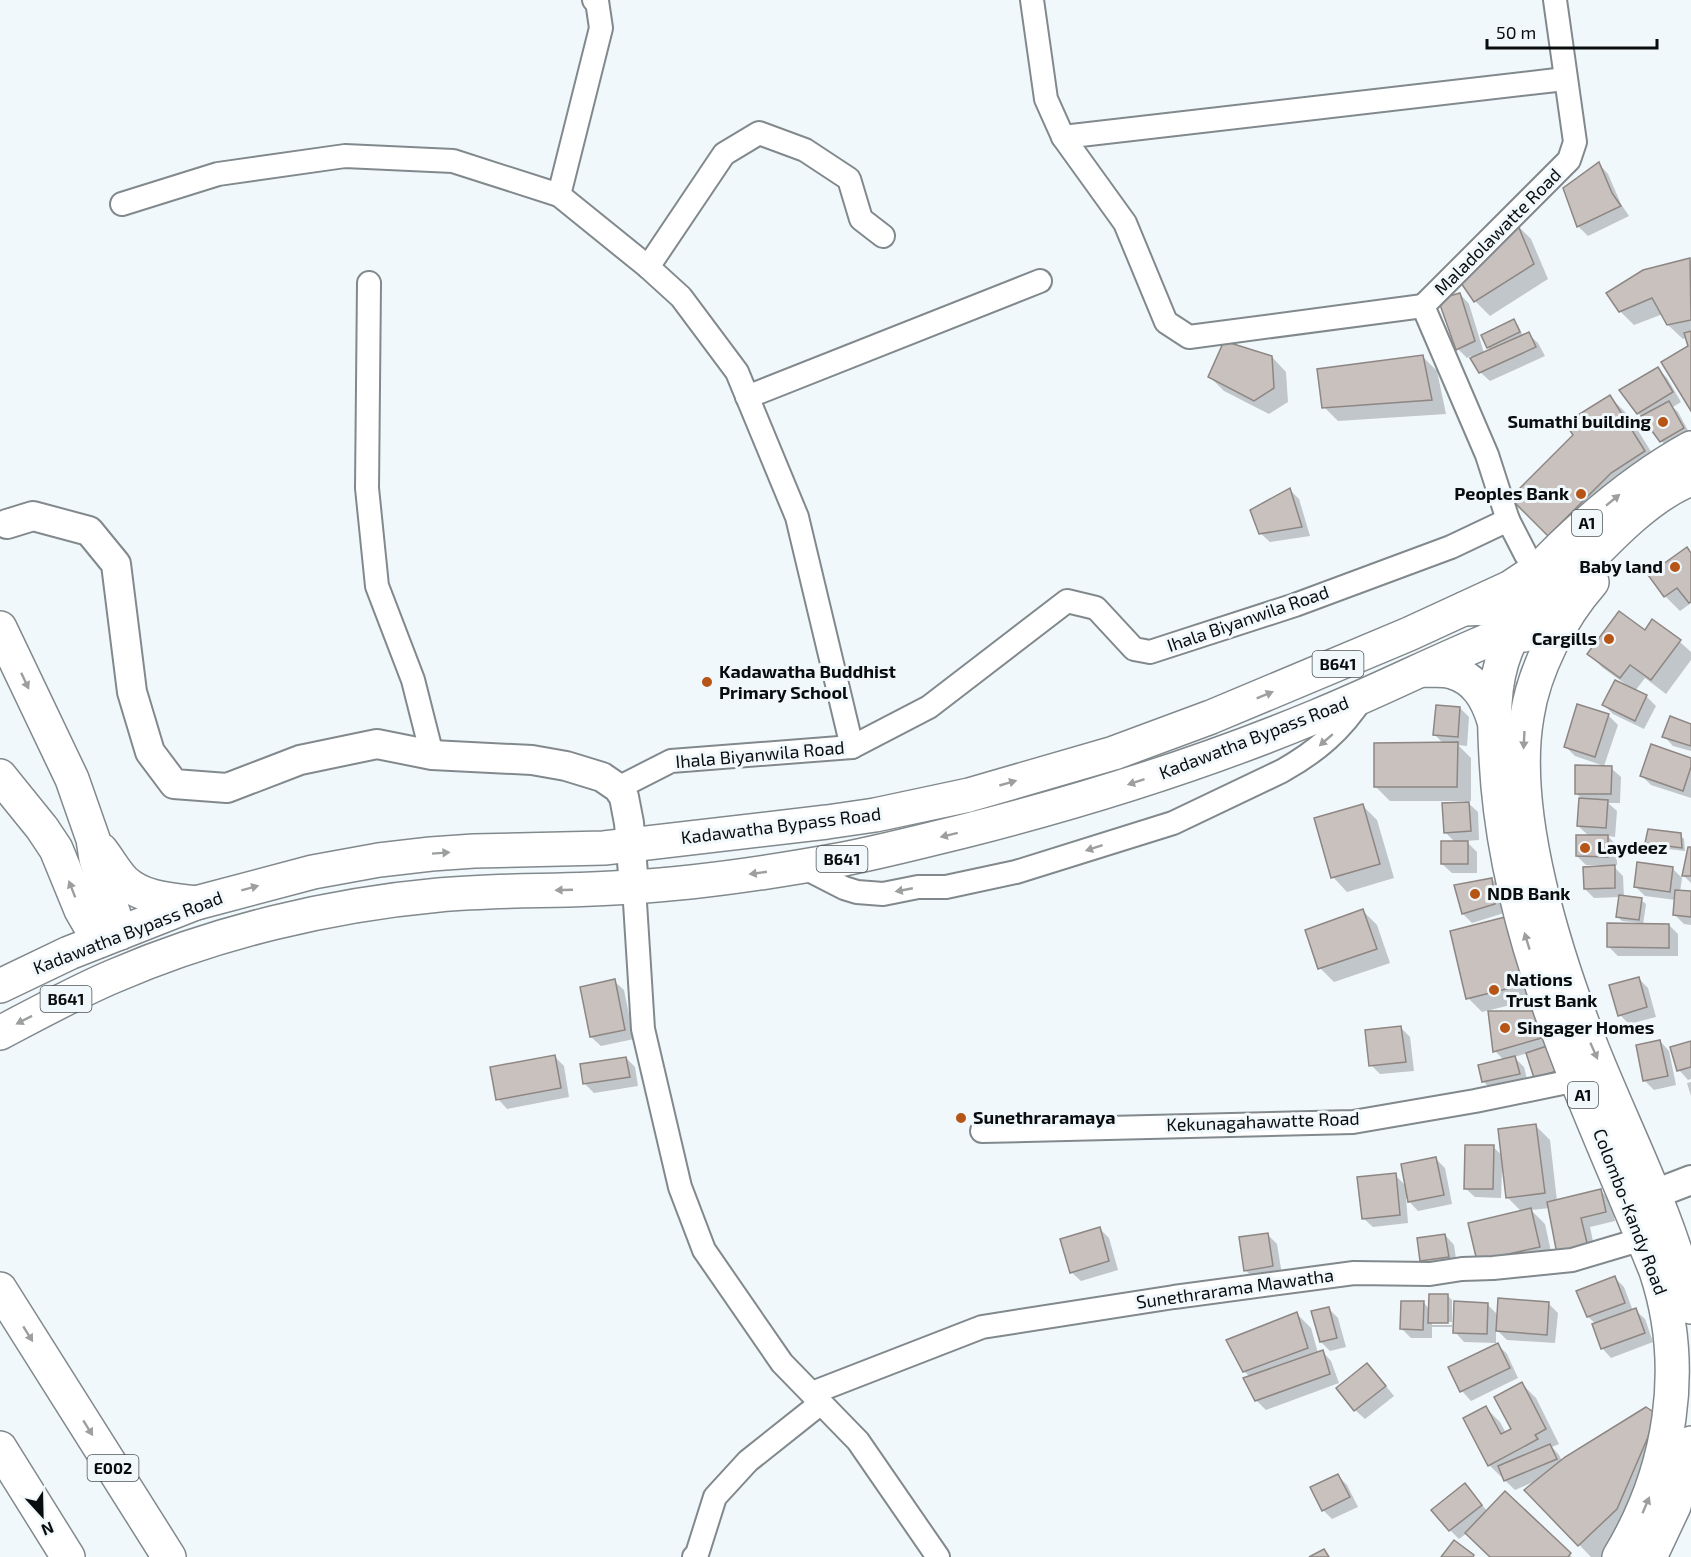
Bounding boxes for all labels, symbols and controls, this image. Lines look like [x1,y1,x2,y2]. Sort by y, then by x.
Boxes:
scale bar [1487,12,1656,50]
text: 50 m [1496,21,1536,43]
street label: Maladolawatte Road [1429,163,1565,299]
place label: Sumathi building [1507,410,1652,432]
marker: Sumathi building [1656,415,1670,429]
place label: Peoples Bank [1454,482,1569,504]
marker: Peoples Bank [1574,487,1588,501]
one-way arrow [1605,493,1621,506]
road number: A1 [1572,510,1602,536]
place label: Baby land [1579,555,1663,577]
marker: Baby land [1668,560,1682,574]
street label: Ihala Biyanwila Road [1164,580,1331,656]
place label: Cargills [1532,627,1597,649]
marker: Cargills [1602,632,1616,646]
road number: B641 [1312,651,1364,677]
place label: Kadawatha Buddhist Primary School [719,660,897,703]
one-way arrow [21,672,30,689]
marker: Kadawatha Buddhist Primary School [700,675,714,689]
one-way arrow [1256,690,1274,699]
street label: Kadawatha Bypass Road [1156,691,1352,783]
one-way arrow [1520,731,1529,750]
one-way arrow [1319,734,1334,747]
street label: Ihala Biyanwila Road [674,736,845,772]
one-way arrow [999,778,1017,787]
one-way arrow [1127,778,1145,787]
street label: Kadawatha Bypass Road [680,802,882,848]
one-way arrow [940,830,958,840]
place label: Laydeez [1597,836,1667,858]
marker: Laydeez [1578,841,1592,855]
one-way arrow [1085,843,1103,853]
road number: B641 [816,846,868,872]
one-way arrow [432,849,451,858]
one-way arrow [748,868,767,877]
one-way arrow [67,880,76,898]
place label: NDB Bank [1487,882,1570,904]
one-way arrow [240,883,259,893]
one-way arrow [554,885,573,895]
street label: Kadawatha Bypass Road [30,886,226,978]
one-way arrow [894,886,913,895]
marker: NDB Bank [1468,887,1482,901]
one-way arrow [1522,932,1531,950]
place label: Nations Trust Bank [1506,968,1597,1011]
marker: Nations Trust Bank [1487,983,1501,997]
road number: B641 [40,986,92,1012]
one-way arrow [16,1015,33,1025]
place label: Singager Homes [1517,1016,1654,1038]
marker: Singager Homes [1498,1021,1512,1035]
one-way arrow [1589,1043,1598,1060]
road number: A1 [1568,1082,1598,1108]
place label: Sunethraramaya [973,1106,1116,1128]
street label: Kekunagahawatte Road [1166,1107,1360,1135]
marker: Sunethraramaya [954,1111,968,1125]
street label: Colombo-Kandy Road [1589,1125,1673,1298]
street label: Sunethrarama Mawatha [1135,1263,1335,1313]
one-way arrow [23,1326,34,1342]
one-way arrow [82,1420,93,1436]
road number: E002 [88,1455,138,1481]
north arrow [12,1485,72,1545]
one-way arrow [1642,1496,1651,1514]
text: N [39,1518,57,1540]

